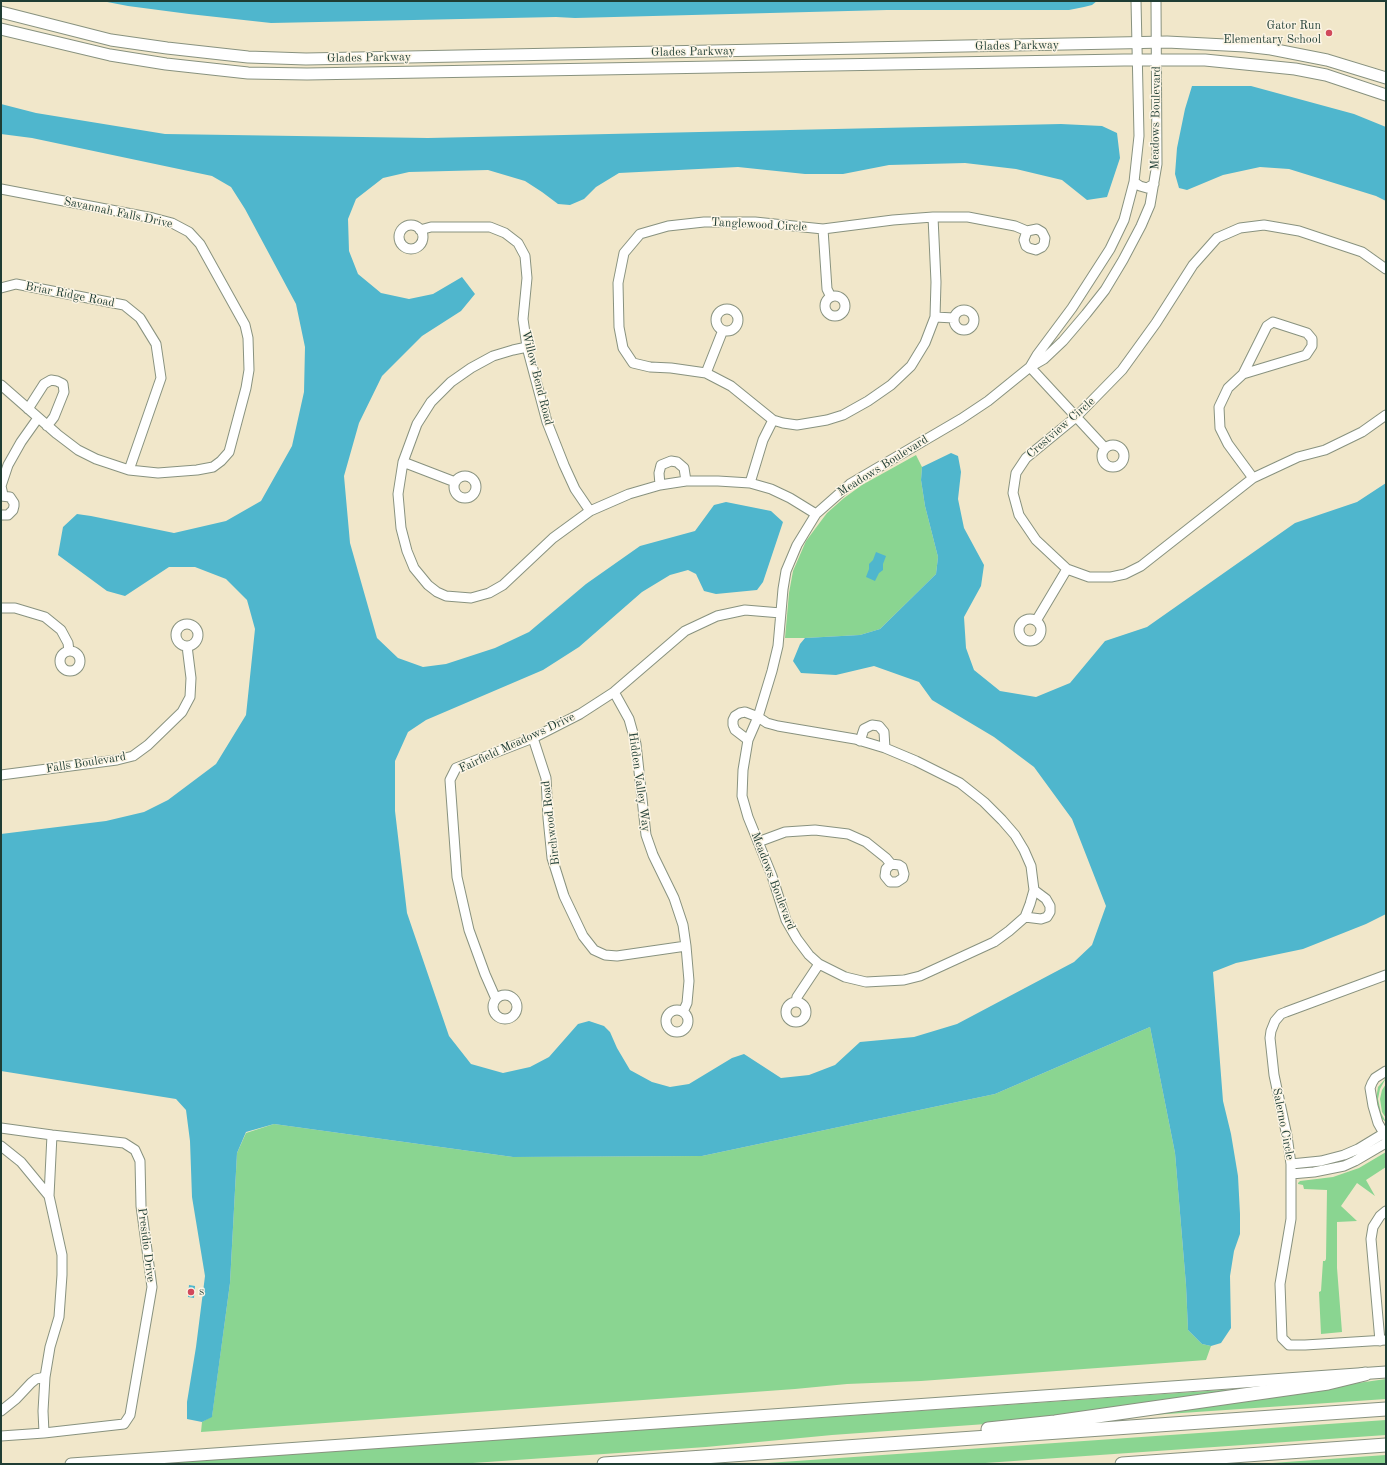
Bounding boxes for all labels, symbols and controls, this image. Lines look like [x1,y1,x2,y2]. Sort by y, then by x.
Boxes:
place label: Gator Run Elementary School [1223,19,1321,47]
marker: Gator Run Elementary School [1324,28,1334,38]
street label: Glades Parkway [975,38,1059,54]
street label: Glades Parkway [651,44,735,60]
street label: Glades Parkway [327,50,411,66]
street label: Meadows Boulevard [1148,66,1164,170]
street label: Savannah Falls Drive [62,194,174,232]
street label: Tanglewood Circle [711,215,807,235]
street label: Briar Ridge Road [24,279,116,311]
street label: Willow Bend Road [518,329,556,427]
street label: Crestview Circle [1024,394,1098,462]
street label: Meadows Boulevard [835,432,931,500]
street label: Fairfield Meadows Drive [457,710,577,776]
street label: Hidden Valley Way [625,731,653,833]
street label: Falls Boulevard [45,750,127,776]
street label: Birchwood Road [539,780,563,866]
street label: Meadows Boulevard [748,830,798,932]
street label: Salerno Circle [1269,1087,1297,1161]
street label: Presidio Drive [134,1207,158,1283]
place label: s [199,1285,204,1299]
marker: s [186,1287,196,1297]

